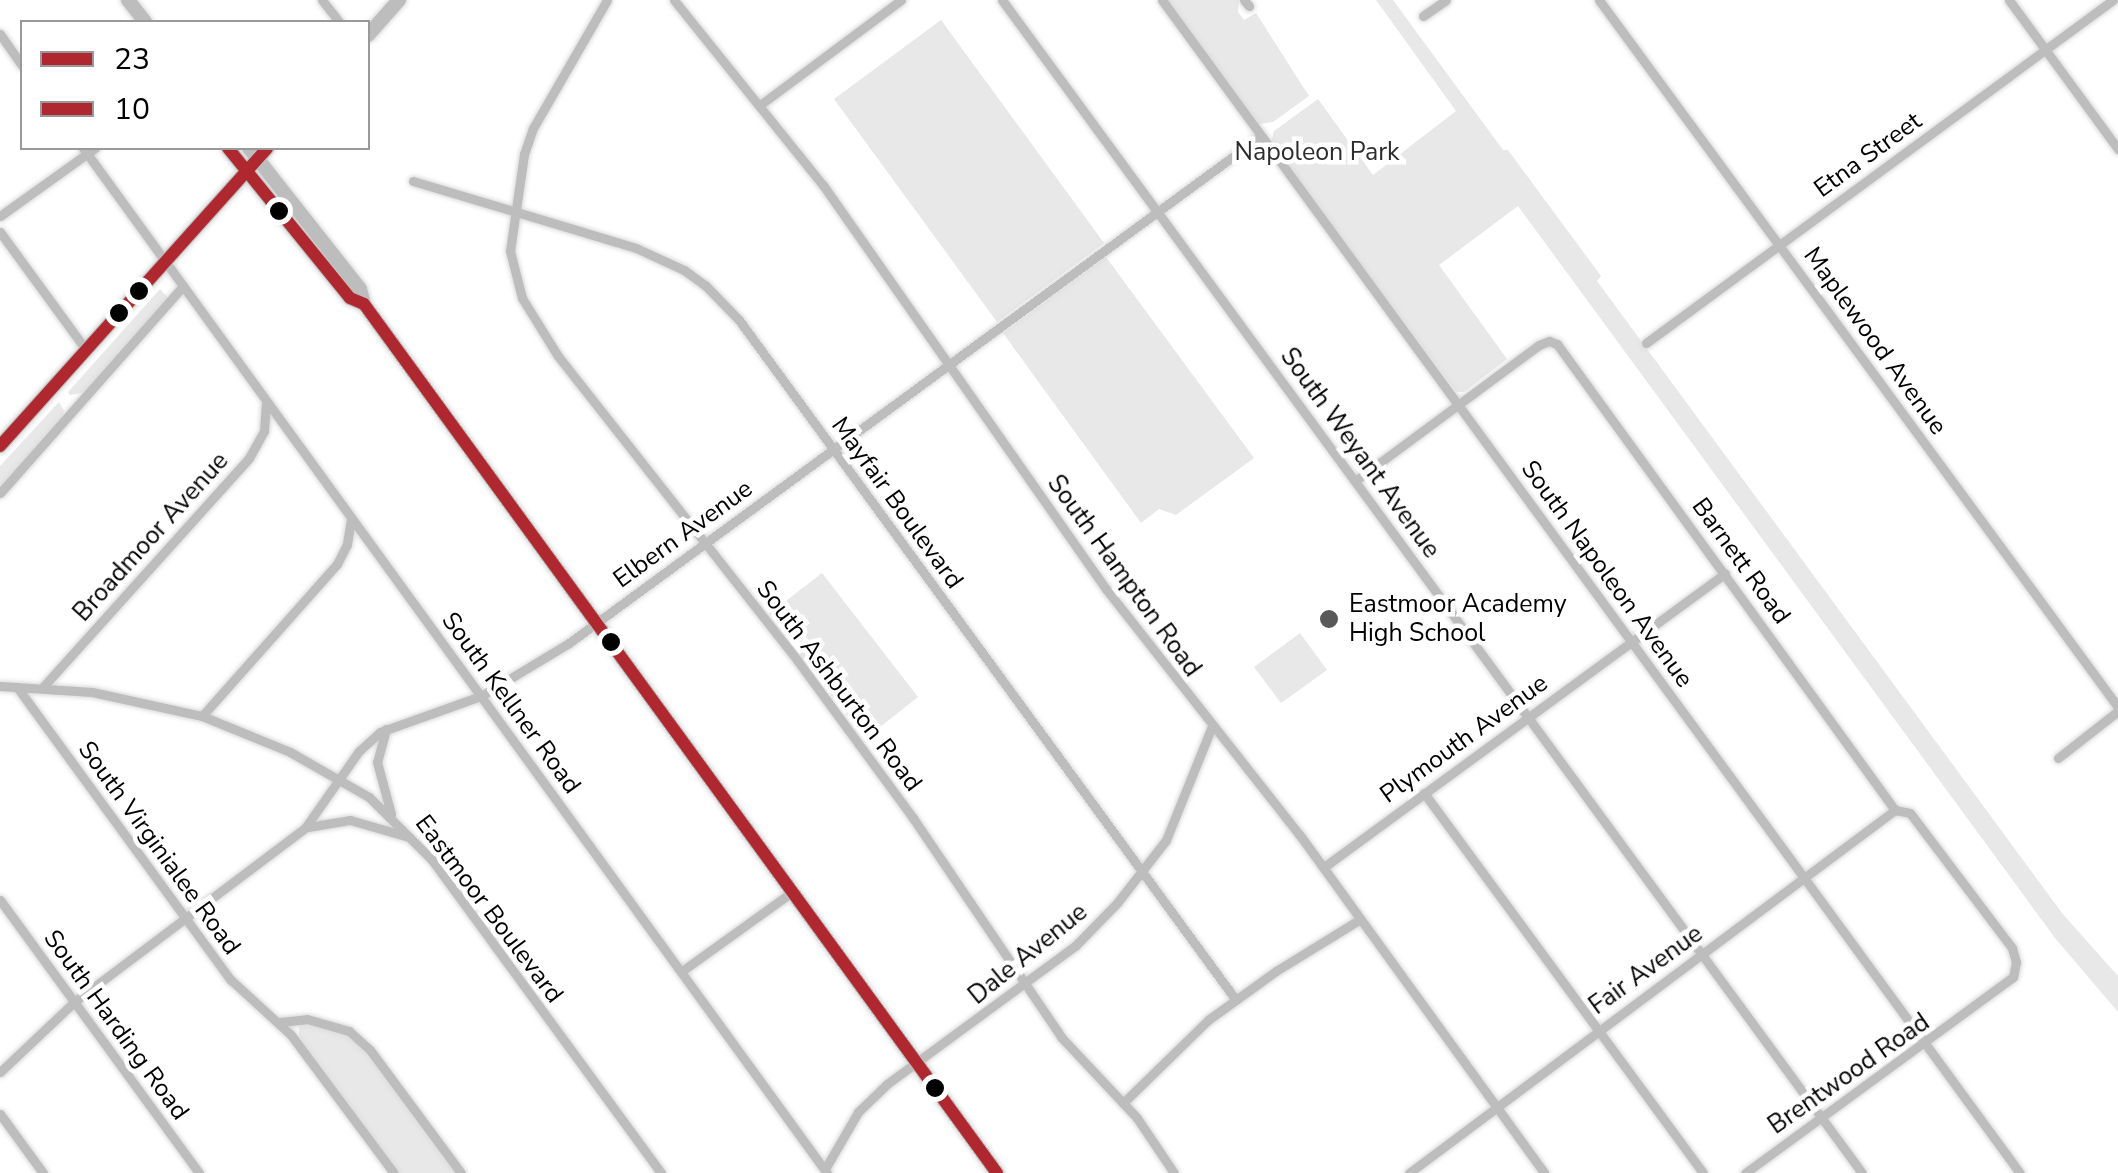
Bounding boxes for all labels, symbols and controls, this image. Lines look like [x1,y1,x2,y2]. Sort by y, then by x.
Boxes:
legend [20,20,370,150]
text: 23 [114,39,150,80]
text: 10 [114,89,150,130]
street label: Etna Street [1809,106,1927,204]
park label: Napoleon Park [1234,137,1400,167]
unlabelled marker [269,201,289,221]
street label: Maplewood Avenue [1797,241,1953,441]
unlabelled marker [129,281,149,301]
unlabelled marker [109,303,129,323]
street label: South Weyant Avenue [1274,342,1446,564]
street label: Mayfair Boulevard [825,411,969,595]
street label: Broadmoor Avenue [67,446,235,628]
street label: South Napoleon Avenue [1515,455,1699,693]
street label: South Hampton Road [1041,469,1207,683]
street label: Elbern Avenue [608,474,758,594]
street label: Barnett Road [1685,492,1797,630]
street label: South Ashburton Road [750,575,928,797]
place label: Eastmoor Academy High School [1349,590,1567,649]
street label: South Kellner Road [435,606,587,800]
marker: Eastmoor Academy High School [1318,608,1340,630]
unlabelled marker [601,632,621,652]
street label: Plymouth Avenue [1374,668,1554,810]
street label: South Virginialee Road [71,735,247,961]
street label: Eastmoor Boulevard [409,809,569,1009]
street label: Dale Avenue [963,897,1093,1011]
street label: Fair Avenue [1584,919,1708,1021]
street label: South Harding Road [37,924,195,1126]
street label: Brentwood Road [1763,1007,1935,1141]
unlabelled marker [925,1078,945,1098]

